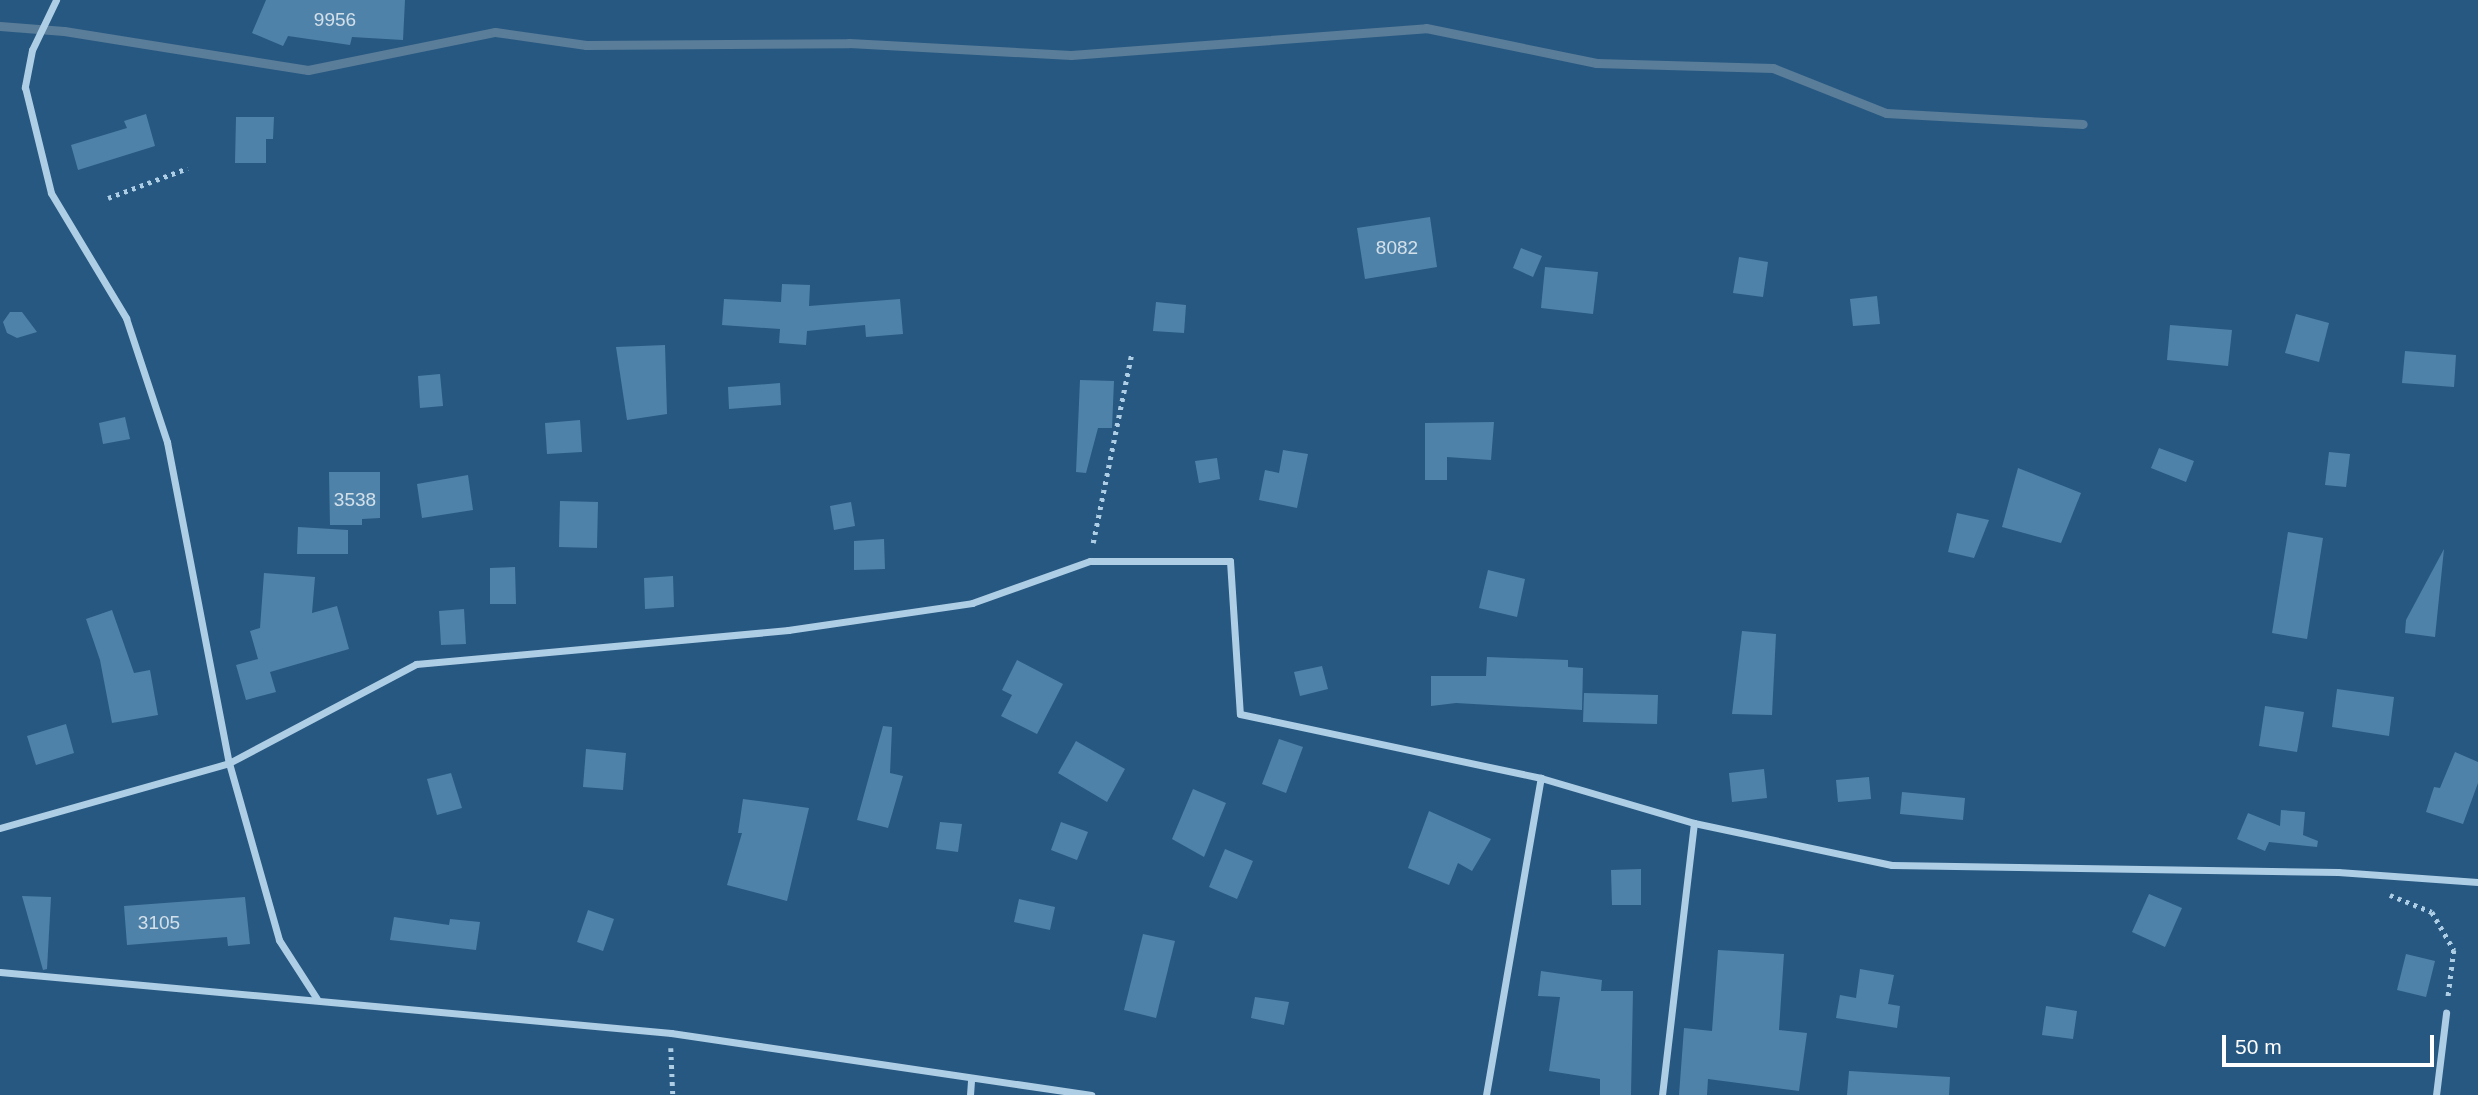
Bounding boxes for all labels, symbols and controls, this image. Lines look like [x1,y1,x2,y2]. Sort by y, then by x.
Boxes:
house number: 9956 [314,9,356,31]
house number: 8082 [1376,237,1418,259]
house number: 3538 [334,489,376,511]
house number: 3105 [138,912,180,934]
scale bar [2226,1021,2438,1066]
text: 50 m [2235,1035,2282,1058]

